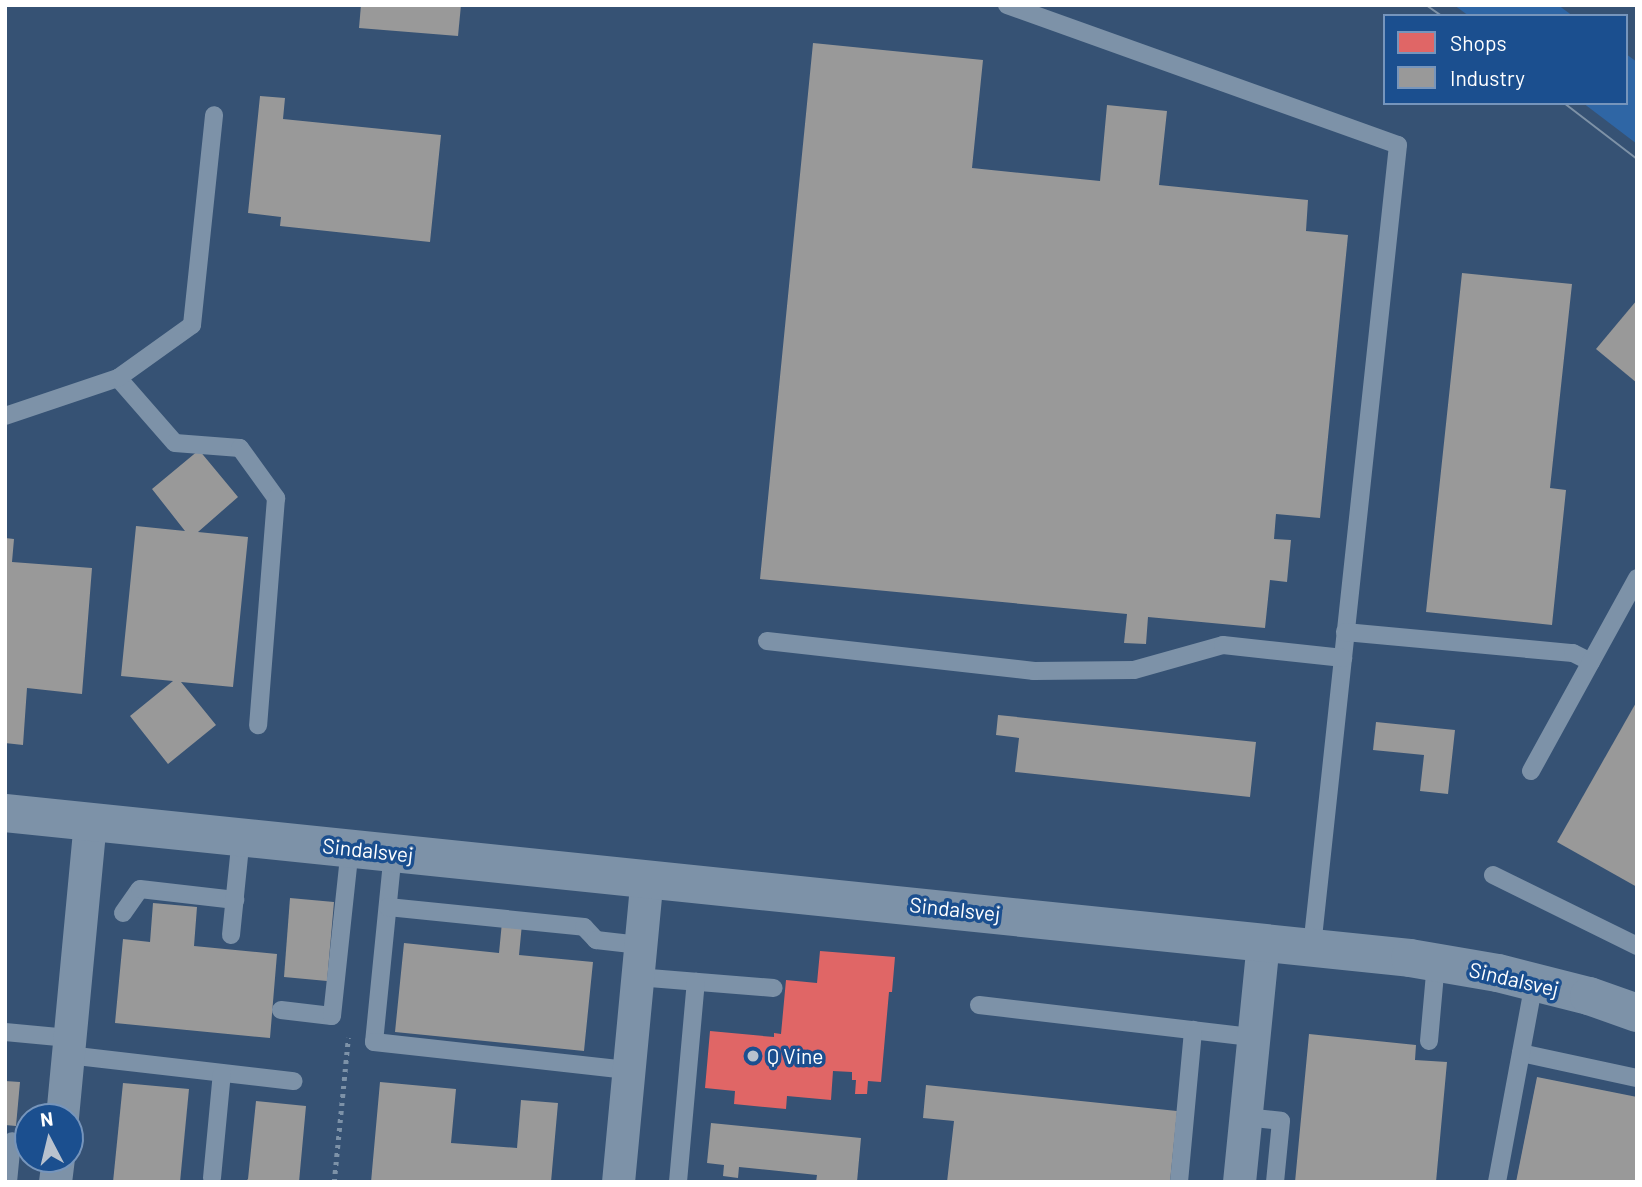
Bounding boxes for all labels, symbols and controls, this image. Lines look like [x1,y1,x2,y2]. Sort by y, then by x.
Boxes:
legend [1383,14,1628,105]
text: Shops [1450,30,1507,55]
text: Industry [1450,65,1525,90]
street label: Sindalsvej [321,833,415,867]
street label: Sindalsvej [908,892,1002,926]
street label: Sindalsvej [1467,956,1561,1002]
place label: Q Vine [767,1043,823,1069]
marker: Q Vine [745,1048,761,1064]
north arrow [14,1103,84,1173]
text: N [39,1106,54,1131]

